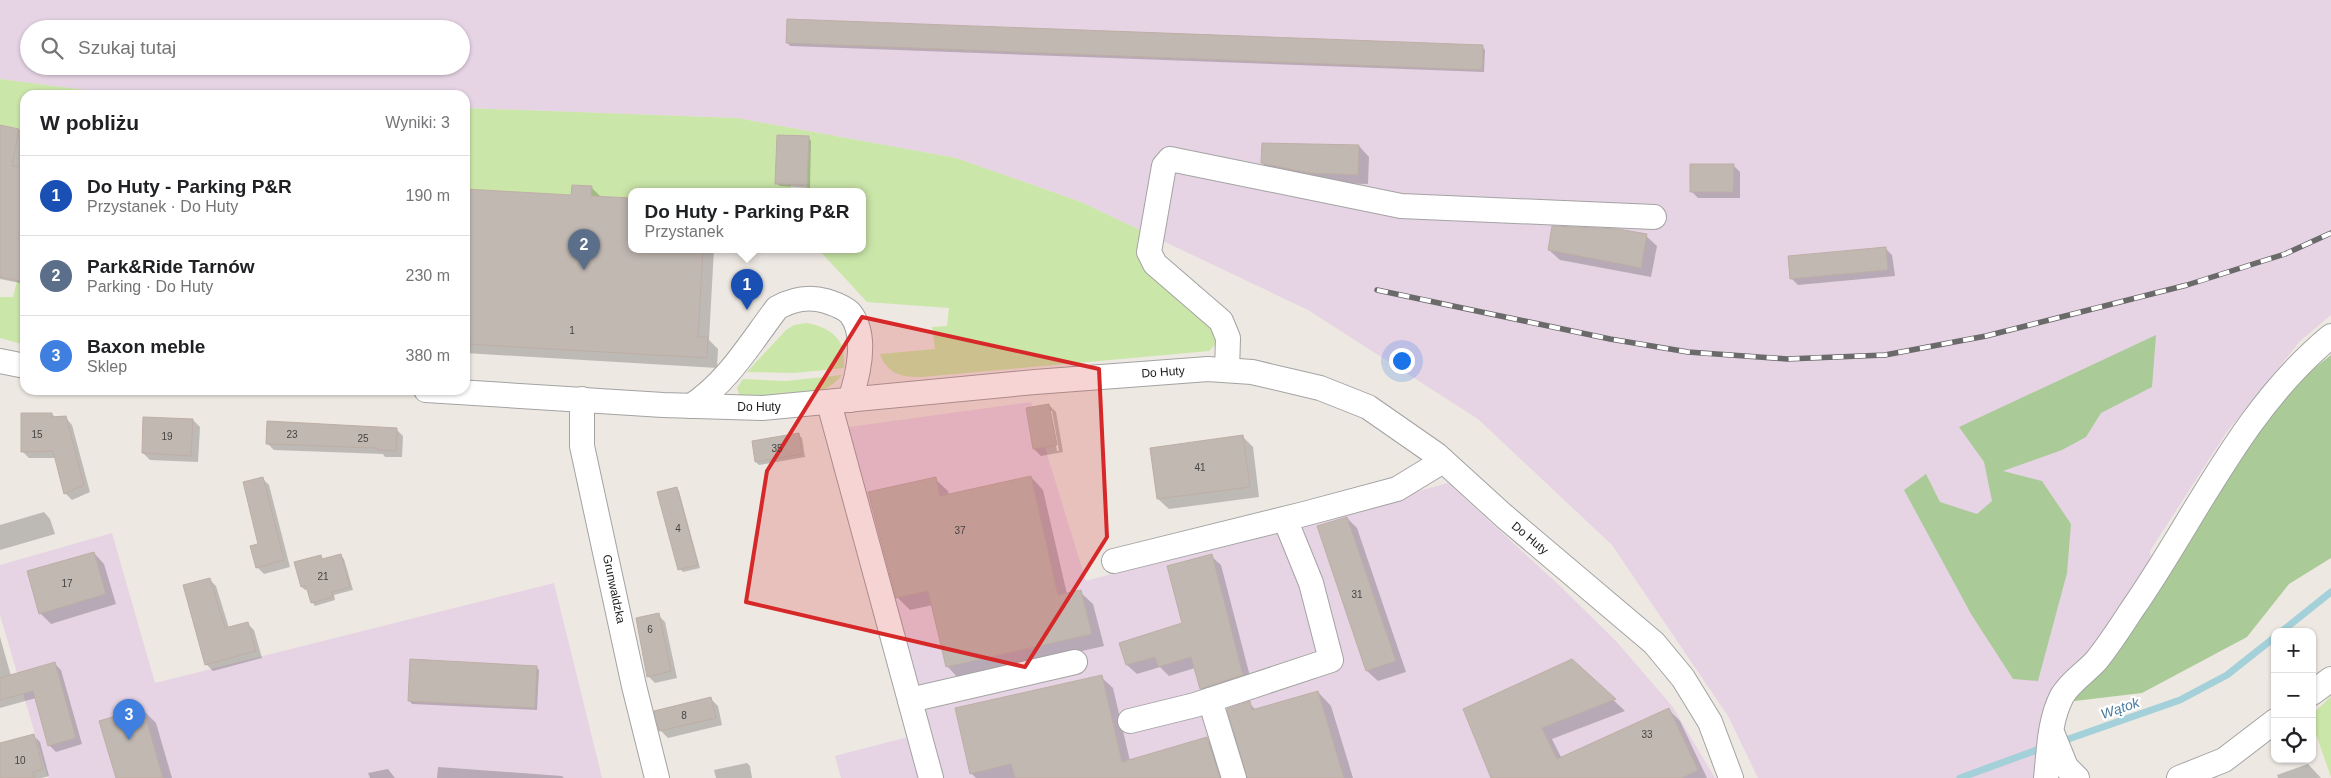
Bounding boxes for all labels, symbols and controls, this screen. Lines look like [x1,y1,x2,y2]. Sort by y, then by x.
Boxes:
search box [20,20,470,75]
icon: search [38,34,66,62]
text: Szukaj tutaj [78,37,176,58]
text: W pobliżu [40,111,139,134]
text: Wyniki: 3 [385,114,450,131]
text: Do Huty - Parking P&R [87,176,292,197]
text: 1 [52,187,60,204]
text: 190 m [406,187,450,204]
popup [628,188,866,253]
text: Przystanek · Do Huty [87,198,238,215]
text: Do Huty - Parking P&R [645,201,849,222]
text: Przystanek [645,223,724,240]
pin: 2 [568,229,600,270]
text: Park&Ride Tarnów [87,256,255,277]
text: 2 [52,267,60,284]
text: 230 m [406,267,450,284]
pin: 1 [731,269,763,310]
text: Parking · Do Huty [87,278,213,295]
house number: 1 [569,325,575,336]
text: Baxon meble [87,336,205,357]
text: 3 [52,347,60,364]
text: 380 m [406,347,450,364]
your location [1389,348,1415,374]
text: Sklep [87,358,127,375]
street label: Do Huty [1141,364,1185,380]
street label: Do Huty [737,400,781,414]
house number: 15 [31,429,43,440]
house number: 23 [286,429,298,440]
house number: 19 [161,431,173,442]
house number: 25 [357,433,369,444]
house number: 35 [771,443,783,454]
house number: 41 [1194,462,1206,473]
street label: Do Huty [1509,519,1551,557]
house number: 4 [675,523,681,534]
house number: 37 [954,525,966,536]
street label: Grunwaldzka [600,553,628,625]
house number: 21 [317,571,329,582]
house number: 17 [61,578,73,589]
house number: 31 [1351,589,1363,600]
house number: 6 [647,624,653,635]
map controls [2271,628,2316,763]
button: + [2271,628,2316,673]
button: − [2271,673,2316,718]
water label: Wątok [2099,694,2142,722]
pin: 3 [113,699,145,740]
house number: 8 [681,710,687,721]
button: locate [2271,718,2316,763]
house number: 33 [1641,729,1653,740]
house number: 10 [14,755,26,766]

